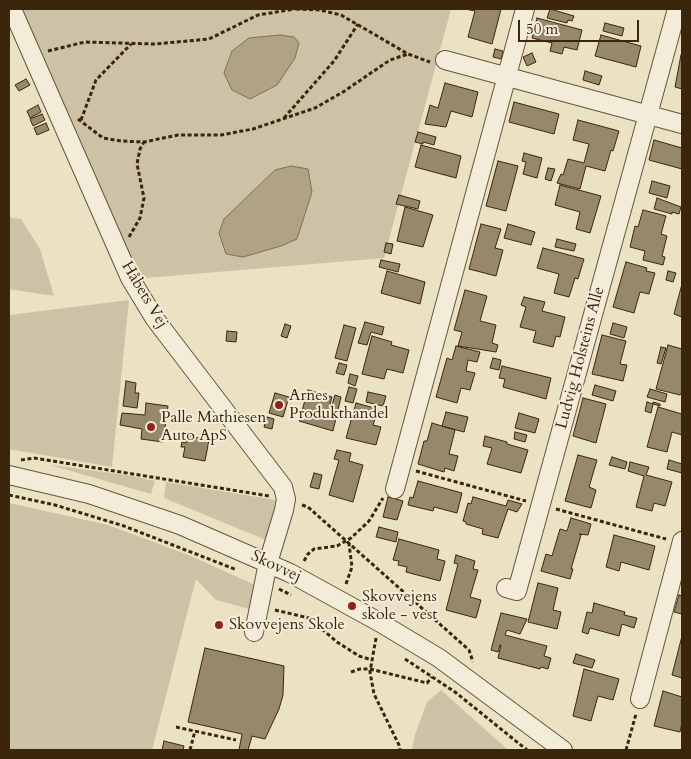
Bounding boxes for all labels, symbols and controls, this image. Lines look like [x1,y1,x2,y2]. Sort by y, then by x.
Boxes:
scale bar [521,10,642,42]
text: 50 m [526,19,558,39]
street label: Håbets Vej [117,258,171,332]
street label: Ludvig Holsteins Alle [553,285,609,431]
place label: Arnes Produkthandel [289,386,388,424]
marker: Arnes Produkthandel [273,399,285,411]
place label: Palle Mathiesen Auto ApS [161,408,266,446]
marker: Palle Mathiesen Auto ApS [145,421,157,433]
street label: Skovvej [248,547,304,587]
place label: Skovvejens skole - vest [362,587,437,625]
marker: Skovvejens skole - vest [346,600,358,612]
place label: Skovvejens Skole [229,615,345,635]
marker: Skovvejens Skole [213,619,225,631]

